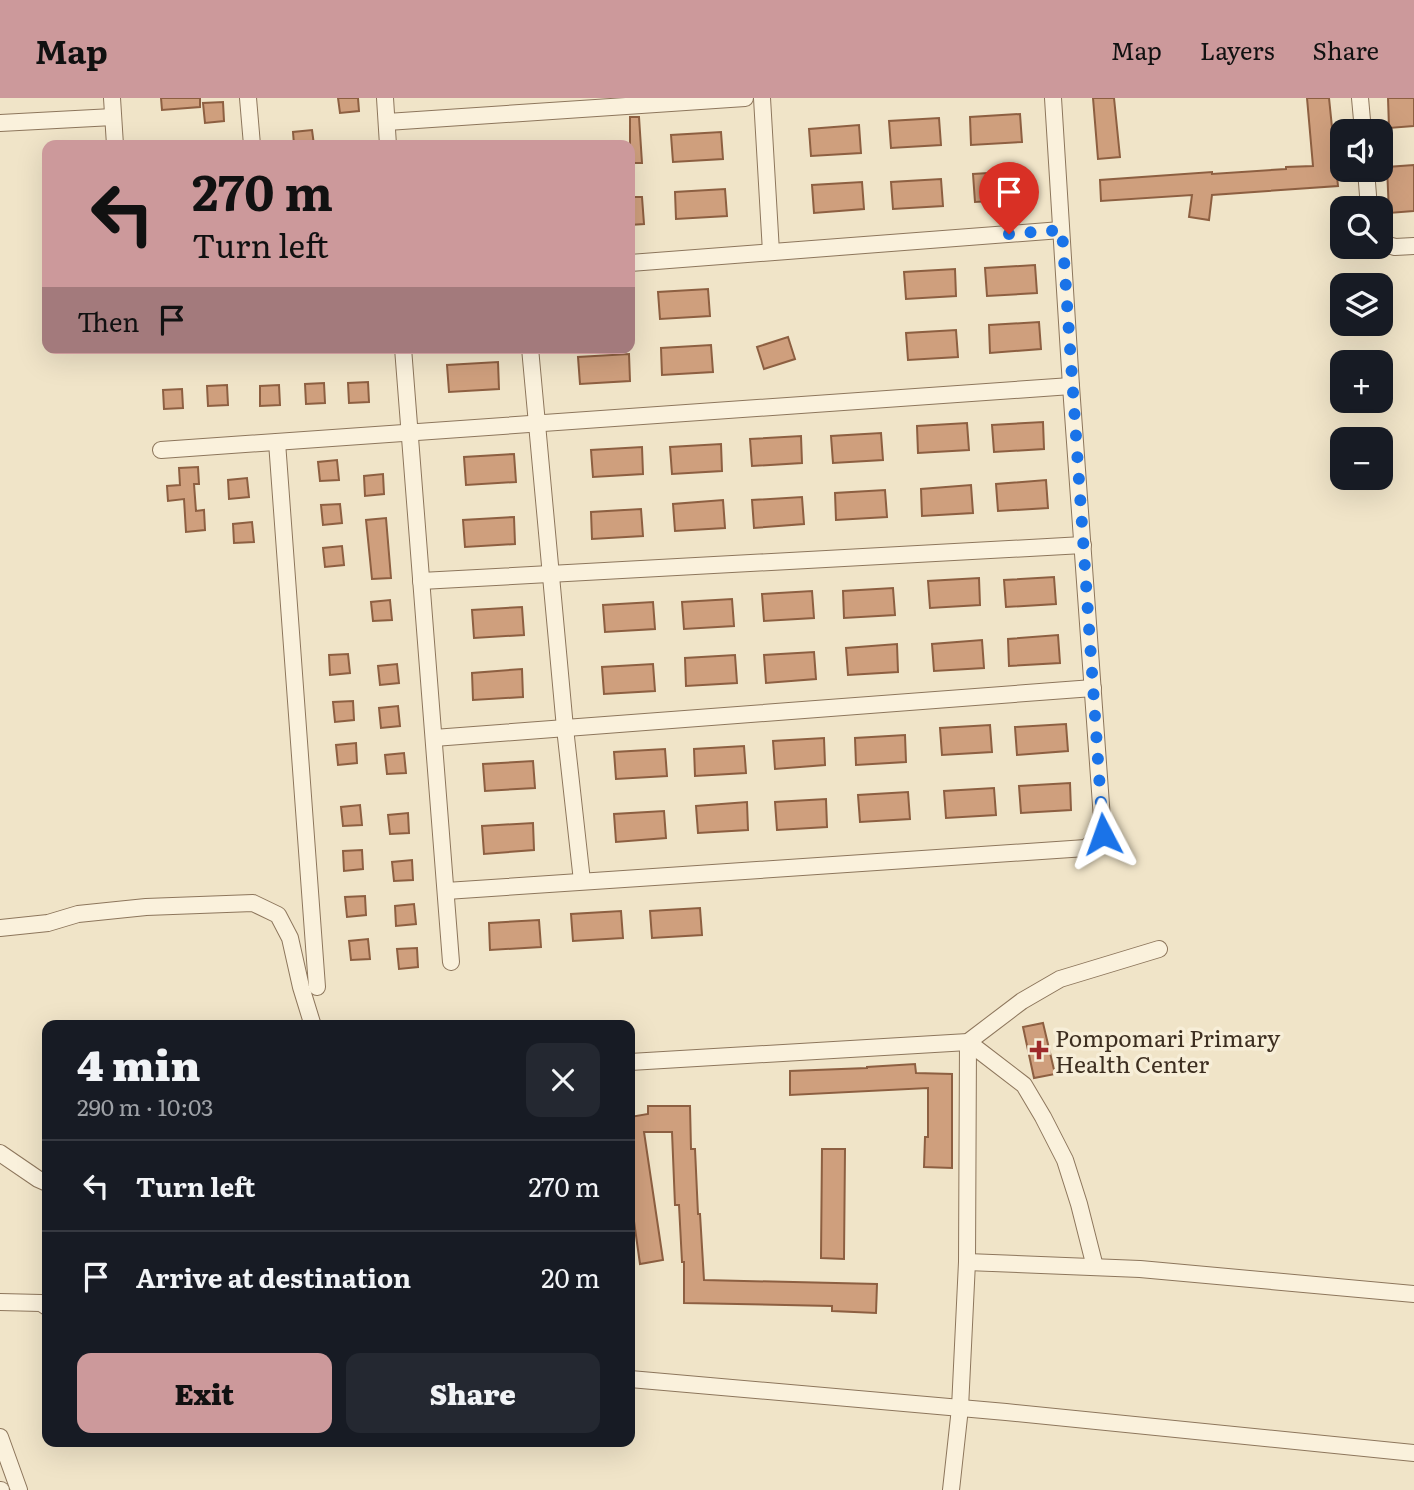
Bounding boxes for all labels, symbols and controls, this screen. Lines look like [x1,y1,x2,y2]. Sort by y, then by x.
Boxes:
text: Map [35,25,108,74]
text: Map [1111,32,1162,67]
text: Layers [1200,32,1274,67]
text: Share [1312,32,1379,67]
map controls [1330,119,1393,490]
button: sound [1330,119,1393,182]
text: 270 m [192,153,333,226]
pin [979,162,1039,234]
icon: left [77,168,168,259]
icon: arrive [990,173,1028,211]
button: search [1330,196,1393,259]
text: Turn left [192,220,329,268]
button: layers [1330,273,1393,336]
text: Then [77,301,139,340]
icon: arrive [153,301,191,339]
button: + [1330,350,1393,413]
button: − [1330,427,1393,490]
position arrow [1066,797,1140,871]
place label: Pompomari Primary Health Center [1055,1020,1281,1080]
text: 4 min [77,1032,201,1094]
marker: Pompomari Primary Health Center [1029,1040,1049,1060]
button: close [526,1043,600,1117]
text: 290 m · 10:03 [77,1089,213,1123]
text: Turn left [136,1166,255,1205]
text: 270 m [528,1166,600,1205]
icon: left [77,1167,115,1205]
text: Arrive at destination [136,1257,411,1296]
text: 20 m [541,1257,600,1296]
icon: arrive [77,1258,115,1296]
button: Exit [77,1353,332,1433]
button: Share [346,1353,600,1433]

